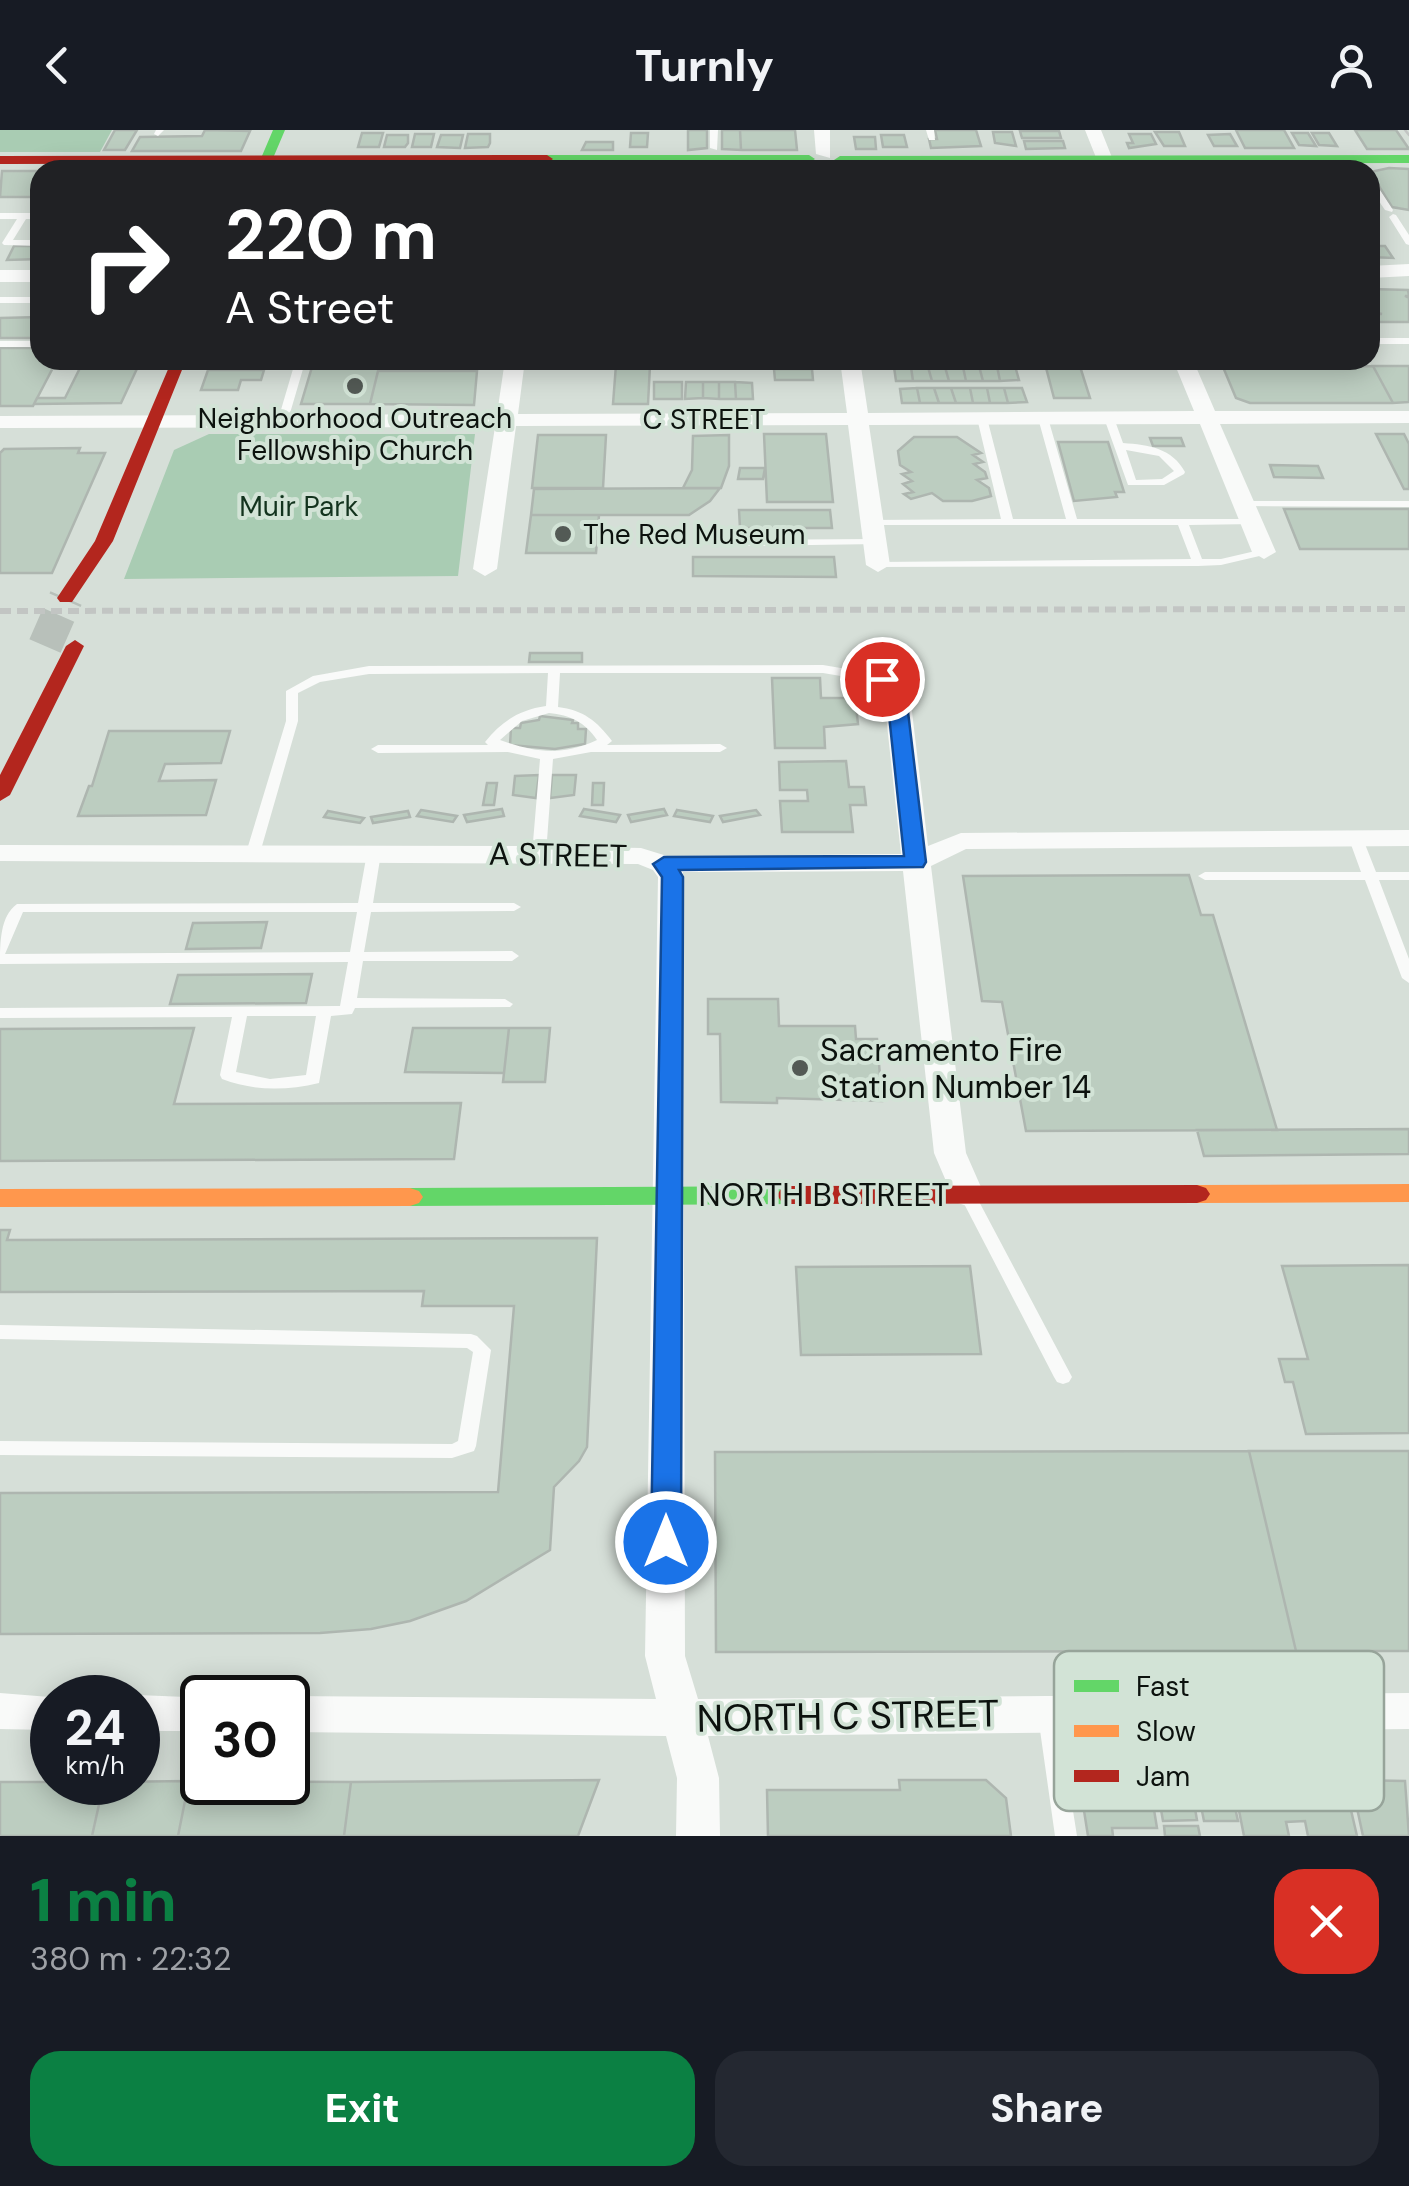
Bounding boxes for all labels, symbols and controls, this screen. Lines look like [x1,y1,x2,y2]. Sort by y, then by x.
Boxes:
text: Turnly [635,36,774,95]
icon: back [30,38,85,93]
icon: person [1324,38,1379,93]
text: 220 m [225,190,437,281]
icon: right [60,200,190,330]
text: A Street [225,278,394,337]
marker: Neighborhood Outreach Fellowship Church [344,375,366,397]
place label: Neighborhood Outreach Fellowship Church [198,400,512,469]
street label: C STREET [643,401,765,438]
park label: Muir Park [239,488,359,525]
place label: The Red Museum [583,516,805,553]
marker: The Red Museum [552,523,574,545]
pin [840,637,925,722]
icon: arrive [855,652,910,707]
street label: A STREET [488,833,628,877]
place label: Sacramento Fire Station Number 14 [820,1029,1091,1108]
marker: Sacramento Fire Station Number 14 [789,1057,811,1079]
street label: NORTH B STREET [698,1174,950,1216]
position arrow [614,1490,718,1594]
legend [1054,1651,1384,1811]
text: Fast [1136,1668,1190,1705]
speed limit sign: 30 [180,1675,310,1805]
street label: NORTH C STREET [696,1688,1000,1744]
text: 24 [65,1695,126,1761]
text: Slow [1136,1713,1196,1750]
text: km/h [65,1749,125,1782]
text: Jam [1136,1758,1190,1795]
text: 1 min [30,1861,177,1940]
button: close [1274,1869,1379,1974]
text: 380 m · 22:32 [30,1938,231,1980]
button: Exit [30,2051,695,2166]
button: Share [715,2051,1379,2166]

